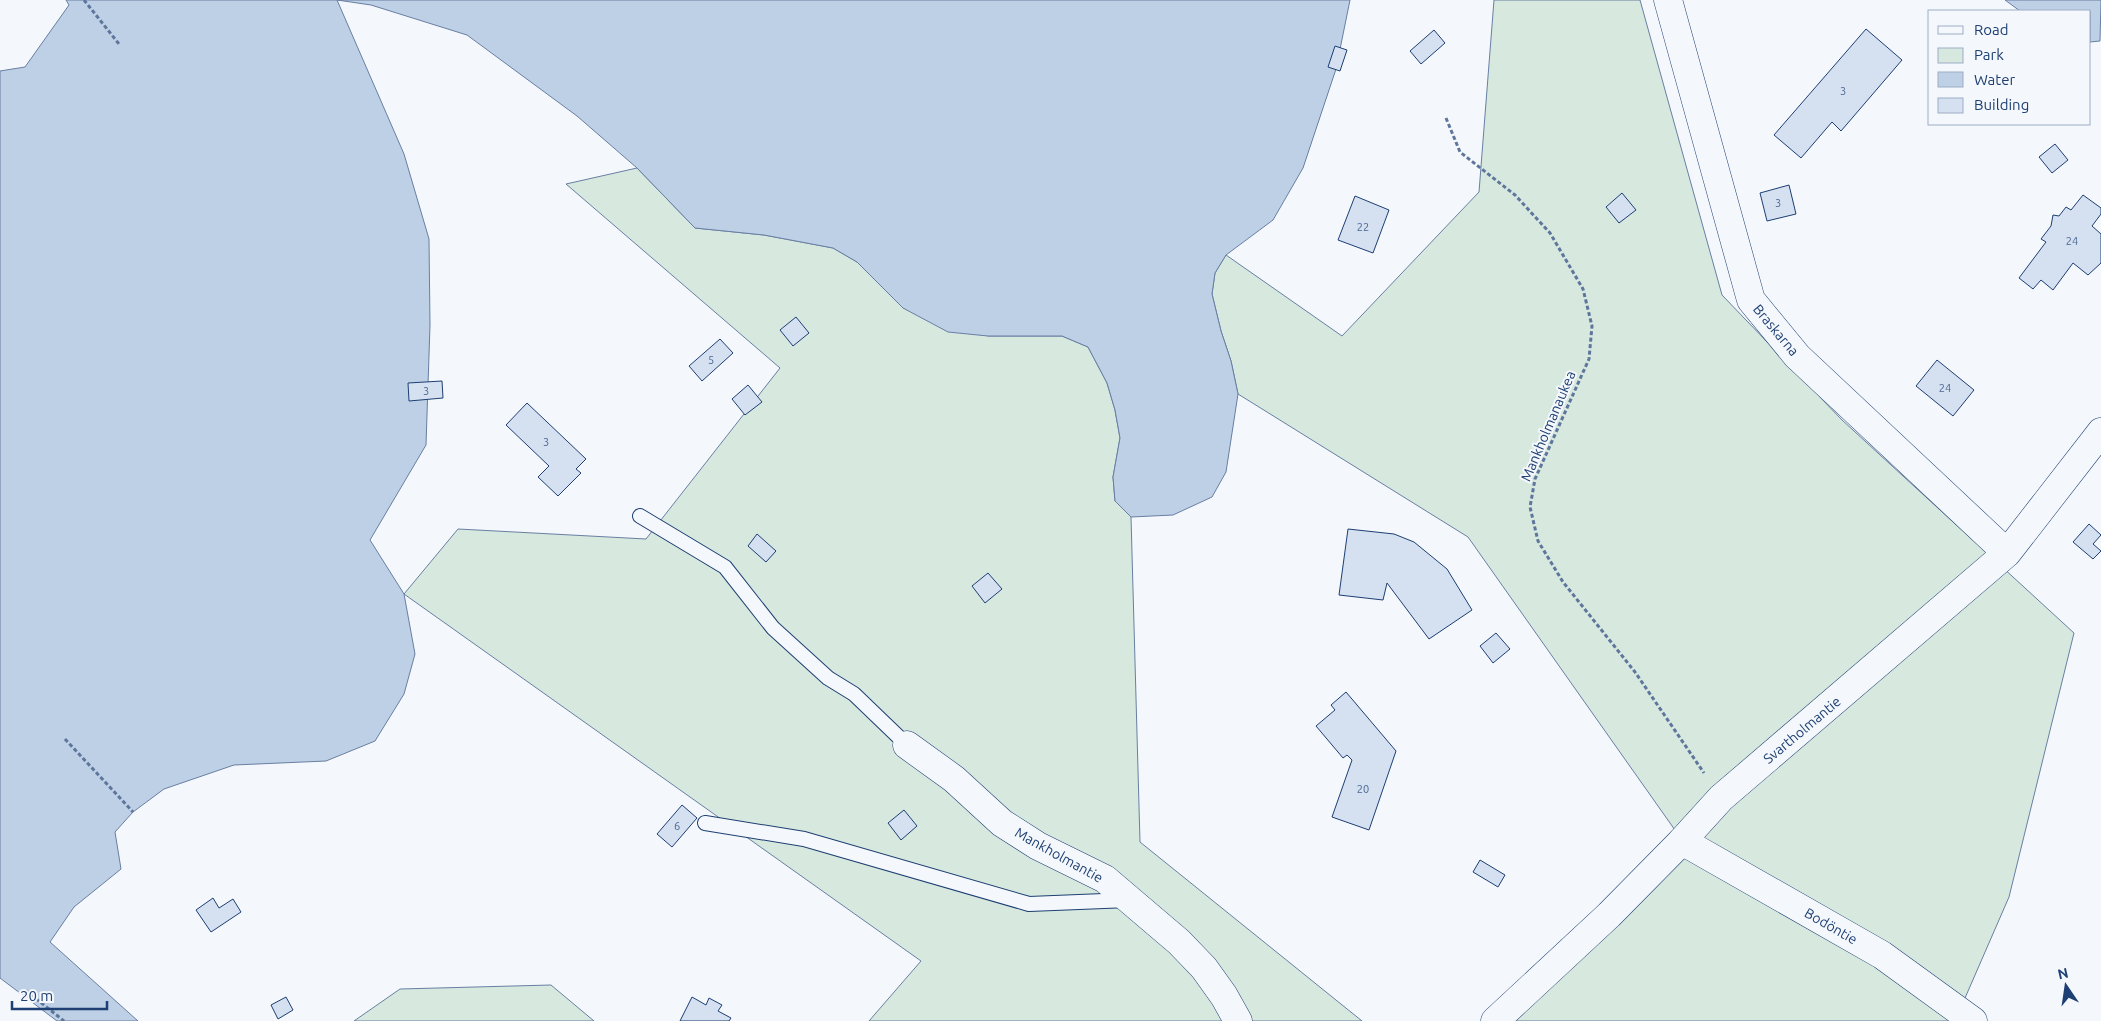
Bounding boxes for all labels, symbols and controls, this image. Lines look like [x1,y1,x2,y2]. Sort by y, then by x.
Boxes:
legend [1928,10,2091,125]
text: Road [1974,21,2009,38]
text: Park [1974,46,2004,63]
text: Water [1974,71,2015,88]
house number: 3 [1840,85,1846,97]
text: Building [1974,96,2029,113]
house number: 3 [1775,197,1781,209]
house number: 22 [1357,221,1369,233]
house number: 24 [2066,235,2078,247]
street label: Braskarna [1750,301,1802,359]
house number: 5 [708,354,714,366]
street label: Mankholmanaukea [1517,368,1579,484]
house number: 24 [1939,382,1951,394]
house number: 3 [423,385,429,397]
house number: 3 [543,436,549,448]
street label: Svartholmantie [1760,693,1844,767]
house number: 20 [1357,783,1369,795]
house number: 6 [674,820,680,832]
street label: Mankholmantie [1012,824,1106,886]
street label: Bodöntie [1802,905,1860,947]
north arrow [2041,961,2091,1011]
text: N [2056,964,2070,982]
scale bar [12,978,108,1010]
text: 20 m [20,987,53,1004]

